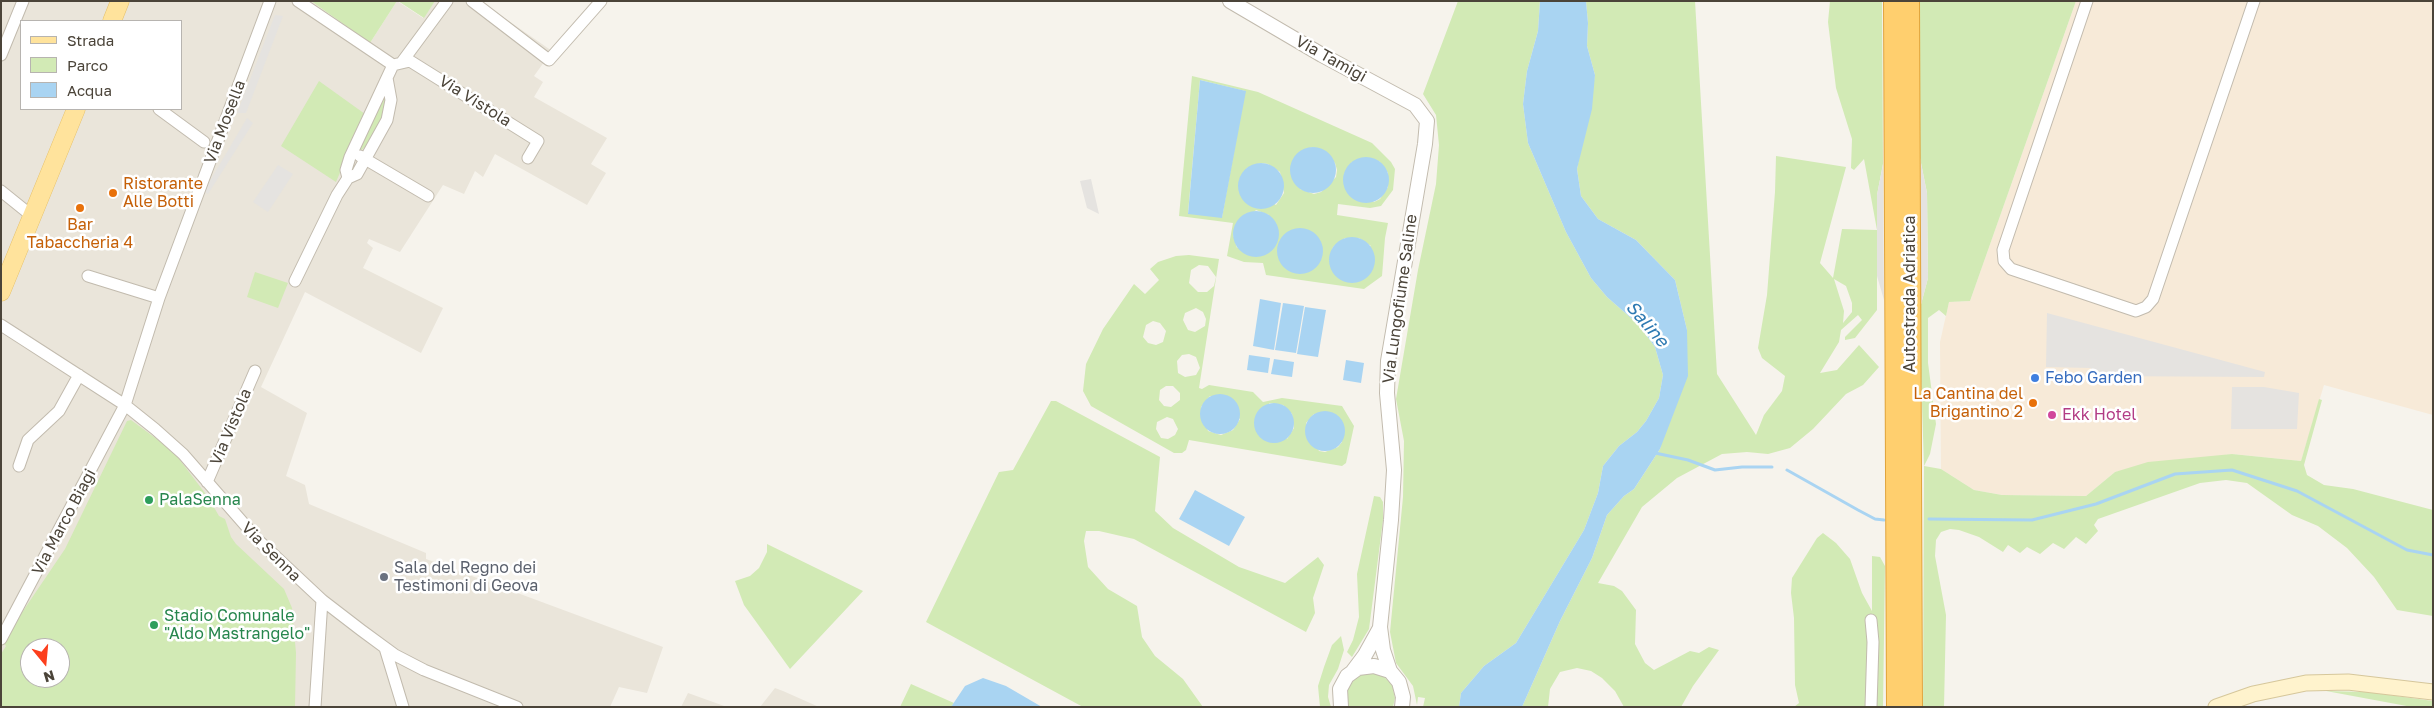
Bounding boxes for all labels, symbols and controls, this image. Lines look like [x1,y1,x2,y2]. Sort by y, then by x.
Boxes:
legend [20,20,182,110]
text: Strada [67,31,114,49]
street label: Via Tamigi [1292,32,1370,86]
text: Parco [67,56,108,74]
street label: Via Vistola [435,71,515,131]
street label: Via Mosella [200,77,250,167]
text: Acqua [67,81,112,99]
place label: Ristorante Alle Botti [123,174,203,212]
marker: Ristorante Alle Botti [107,187,119,199]
marker: Bar Tabaccheria 4 [74,202,86,214]
street label: Via Lungofiume Saline [1379,213,1421,385]
place label: Bar Tabaccheria 4 [27,215,133,253]
street label: Autostrada Adriatica [1900,215,1920,373]
water label: Saline [1621,297,1673,351]
place label: Febo Garden [2045,368,2142,388]
marker: Febo Garden [2029,372,2041,384]
place label: La Cantina del Brigantino 2 [1913,384,2023,422]
street label: Via Vistola [206,386,256,468]
marker: La Cantina del Brigantino 2 [2027,397,2039,409]
place label: Ekk Hotel [2062,405,2136,425]
marker: Ekk Hotel [2046,409,2058,421]
street label: Via Marco Biagi [28,466,100,578]
place label: PalaSenna [159,490,241,510]
marker: PalaSenna [143,494,155,506]
street label: Via Senna [237,518,305,586]
place label: Sala del Regno dei Testimoni di Geova [394,558,538,596]
marker: Sala del Regno dei Testimoni di Geova [378,571,390,583]
place label: Stadio Comunale "Aldo Mastrangelo" [164,606,310,644]
marker: Stadio Comunale "Aldo Mastrangelo" [148,619,160,631]
north arrow [20,638,70,688]
text: N [42,667,57,687]

